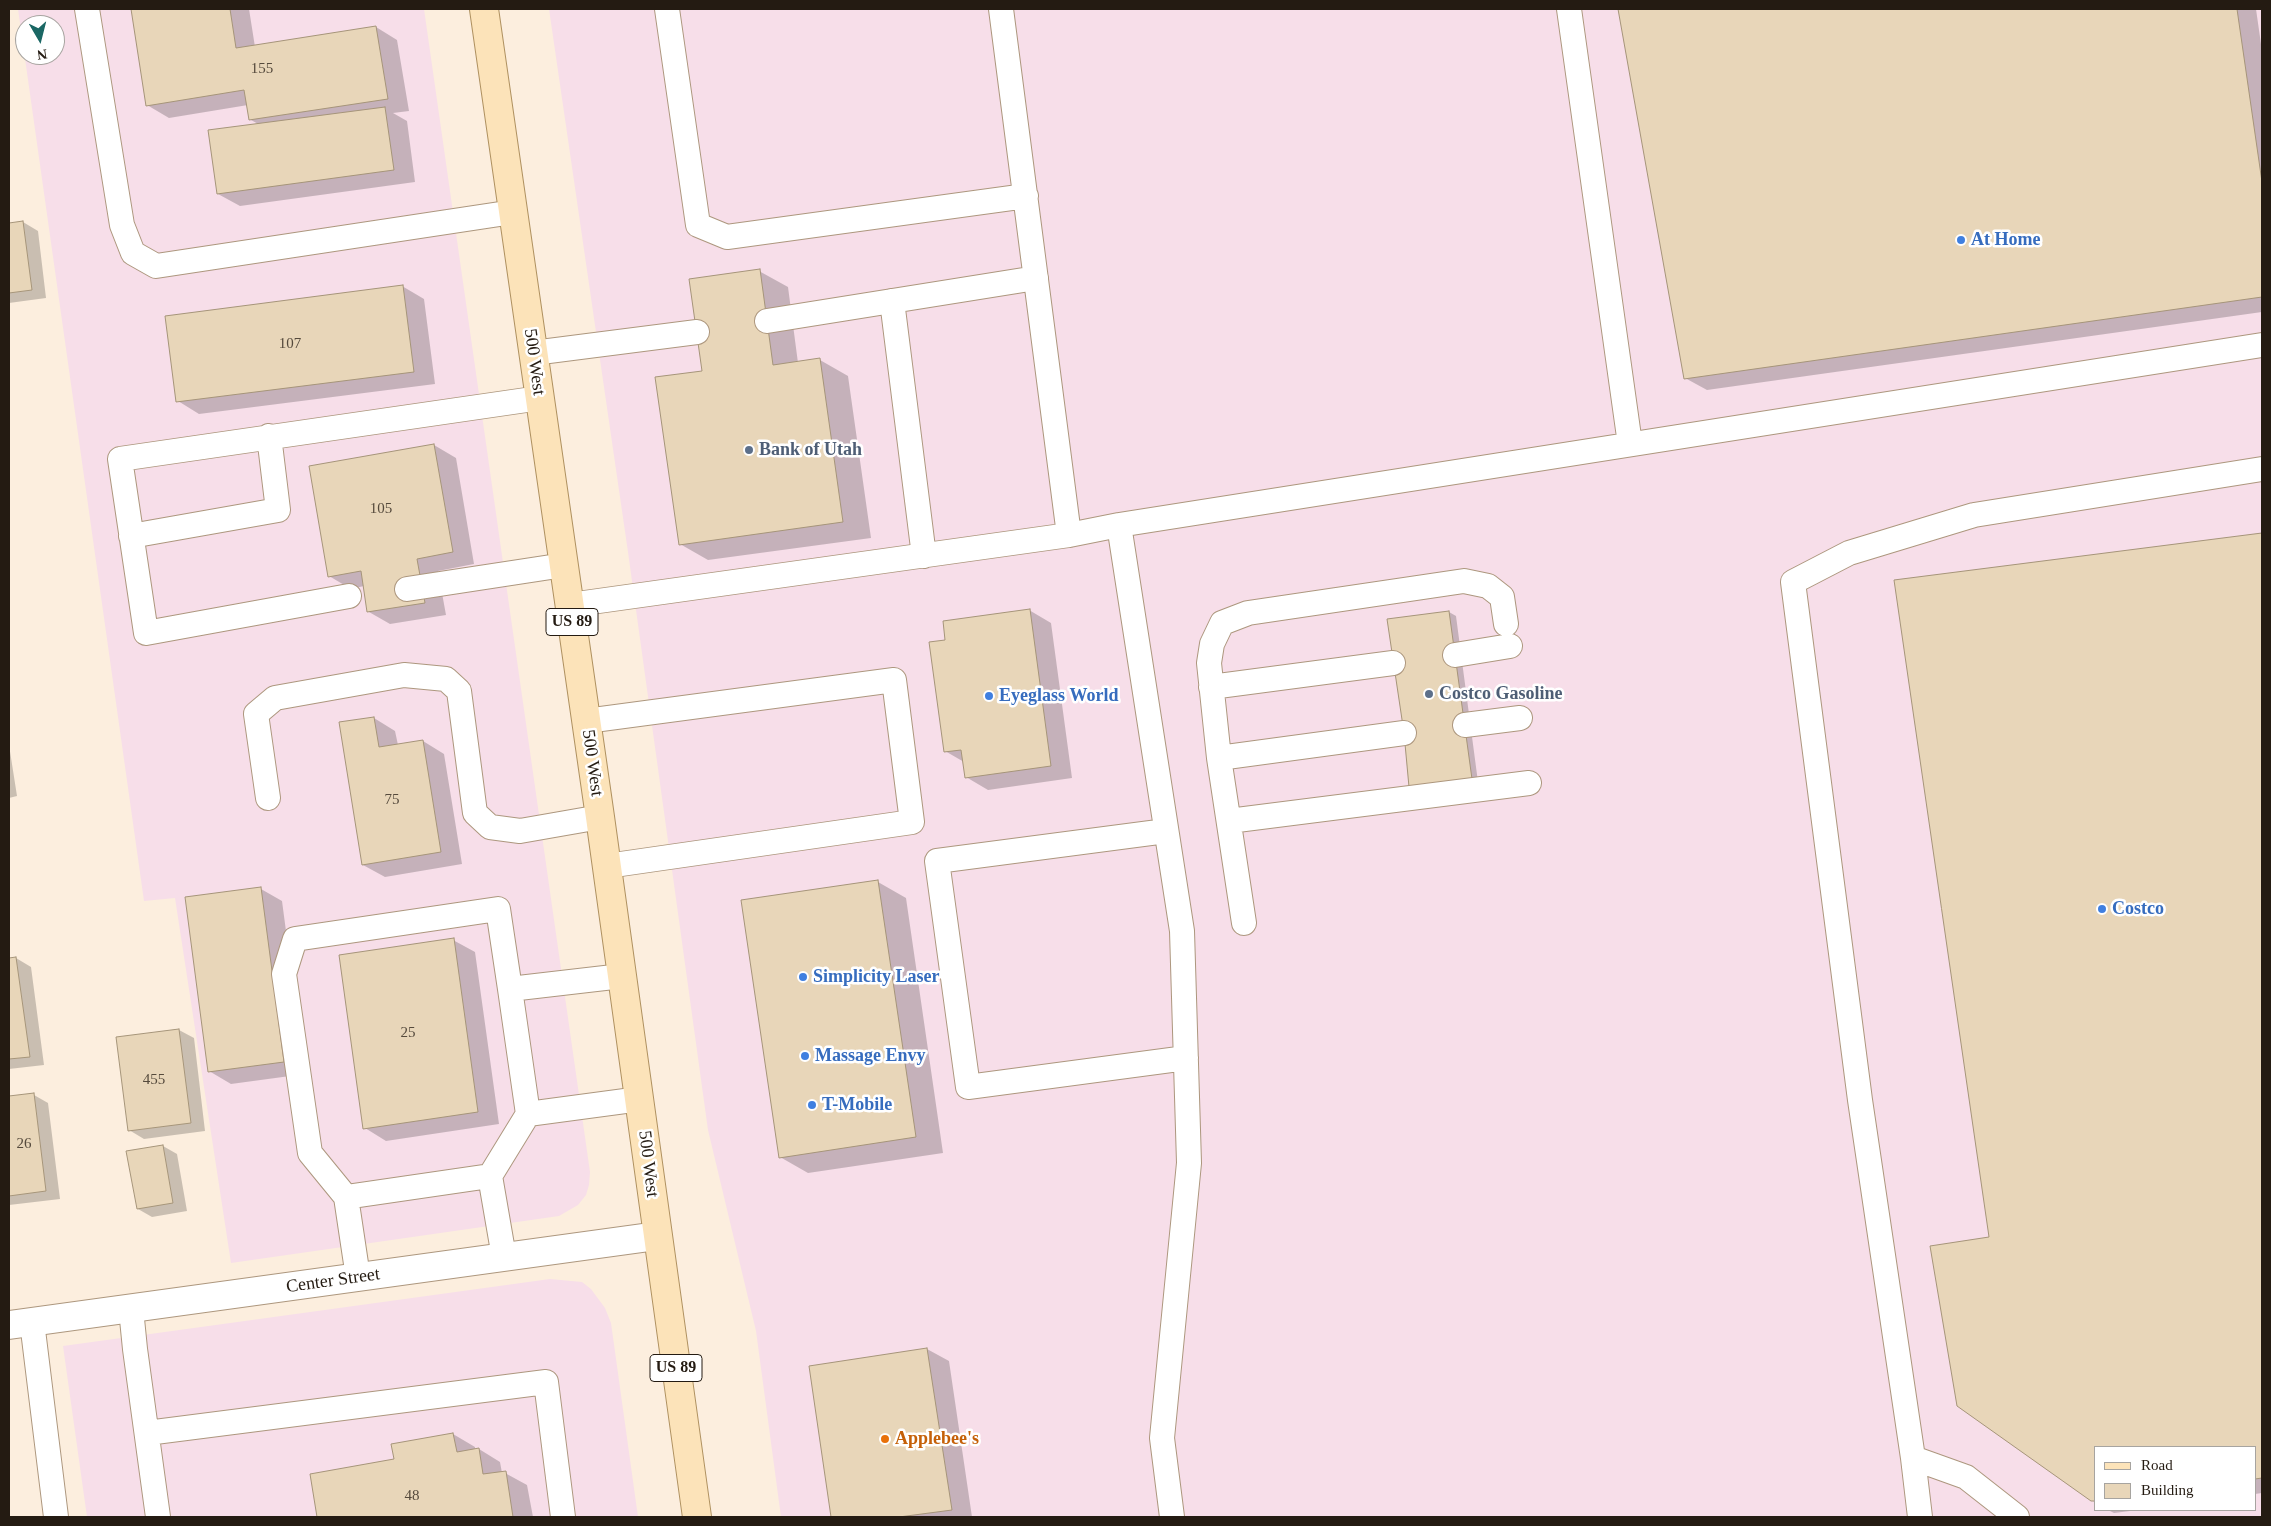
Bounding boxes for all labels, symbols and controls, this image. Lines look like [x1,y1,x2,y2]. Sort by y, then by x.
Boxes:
north arrow [15,15,65,65]
text: N [36,46,48,62]
house number: 155 [251,60,273,78]
place label: At Home [1971,229,2040,251]
marker: At Home [1955,234,1967,246]
street label: 500 West [519,327,549,397]
house number: 107 [279,335,301,353]
place label: Bank of Utah [759,439,862,461]
marker: Bank of Utah [743,444,755,456]
house number: 105 [370,500,392,518]
road number: US 89 [546,608,598,636]
place label: Costco Gasoline [1439,683,1562,705]
place label: Eyeglass World [999,685,1119,707]
marker: Costco Gasoline [1423,688,1435,700]
marker: Eyeglass World [983,690,995,702]
street label: 500 West [577,728,607,798]
house number: 75 [384,791,400,809]
place label: Costco [2112,898,2164,920]
marker: Costco [2096,903,2108,915]
place label: Simplicity Laser [813,966,939,988]
marker: Simplicity Laser [797,971,809,983]
house number: 25 [400,1024,416,1042]
place label: Massage Envy [815,1045,926,1067]
marker: Massage Envy [799,1050,811,1062]
house number: 455 [143,1071,165,1089]
place label: T-Mobile [822,1094,892,1116]
marker: T-Mobile [806,1099,818,1111]
street label: 500 West [633,1129,663,1199]
house number: 26 [16,1135,32,1153]
street label: Center Street [285,1264,381,1298]
road number: US 89 [650,1355,702,1382]
place label: Applebee's [895,1428,979,1450]
marker: Applebee's [879,1433,891,1445]
legend [2094,1446,2256,1511]
text: Road [2141,1457,2173,1473]
text: Building [2141,1482,2194,1498]
house number: 48 [404,1487,420,1505]

